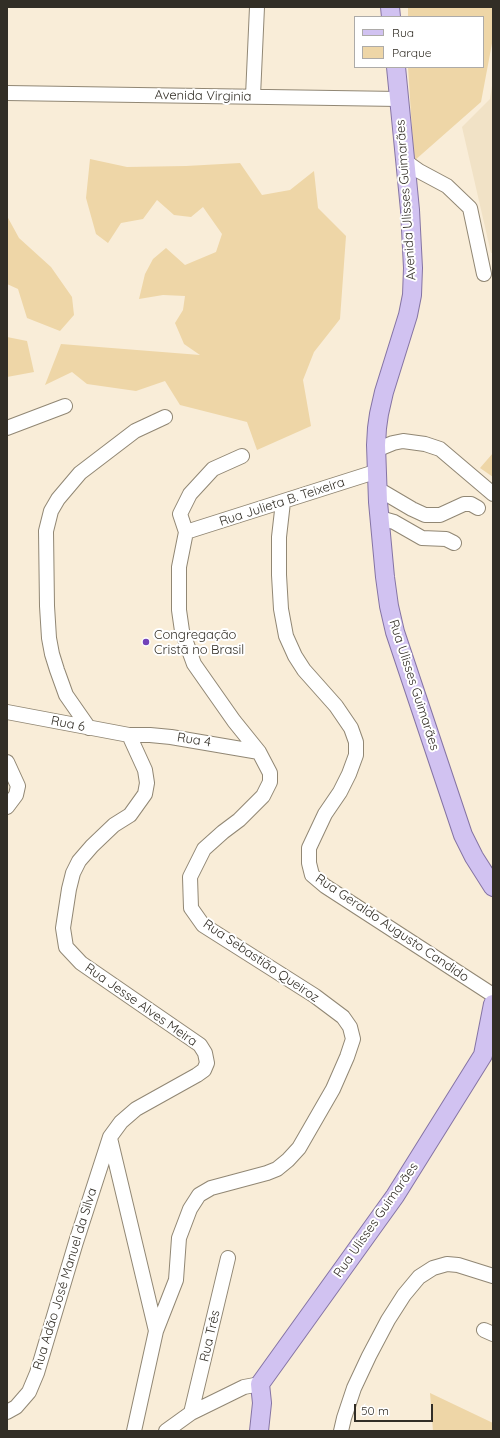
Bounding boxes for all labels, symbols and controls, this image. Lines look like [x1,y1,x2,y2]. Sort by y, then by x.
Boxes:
legend [354,16,484,68]
text: Rua [392,25,414,40]
text: Parque [392,45,432,60]
street label: Avenida Virginia [154,87,252,105]
street label: Avenida Ulisses Guimarães [393,119,419,281]
street label: Rua Julieta B. Teixeira [217,474,347,530]
street label: Rua Ulisses Guimarães [385,618,443,752]
place label: Congregação Cristã no Brasil [154,627,244,658]
marker: Congregação Cristã no Brasil [141,637,151,647]
street label: Rua 6 [50,713,86,735]
street label: Rua 4 [176,730,212,750]
street label: Rua Geraldo Augusto Candido [312,871,472,985]
street label: Rua Sebastião Queiroz [200,916,322,1006]
street label: Rua Jesse Alves Meira [82,960,200,1050]
street label: Rua Ulisses Guimarães [330,1160,422,1280]
street label: Rua Adão José Manuel da Silva [30,1186,100,1372]
street label: Rua Três [196,1309,224,1363]
scale bar [356,1396,435,1422]
text: 50 m [361,1403,389,1418]

